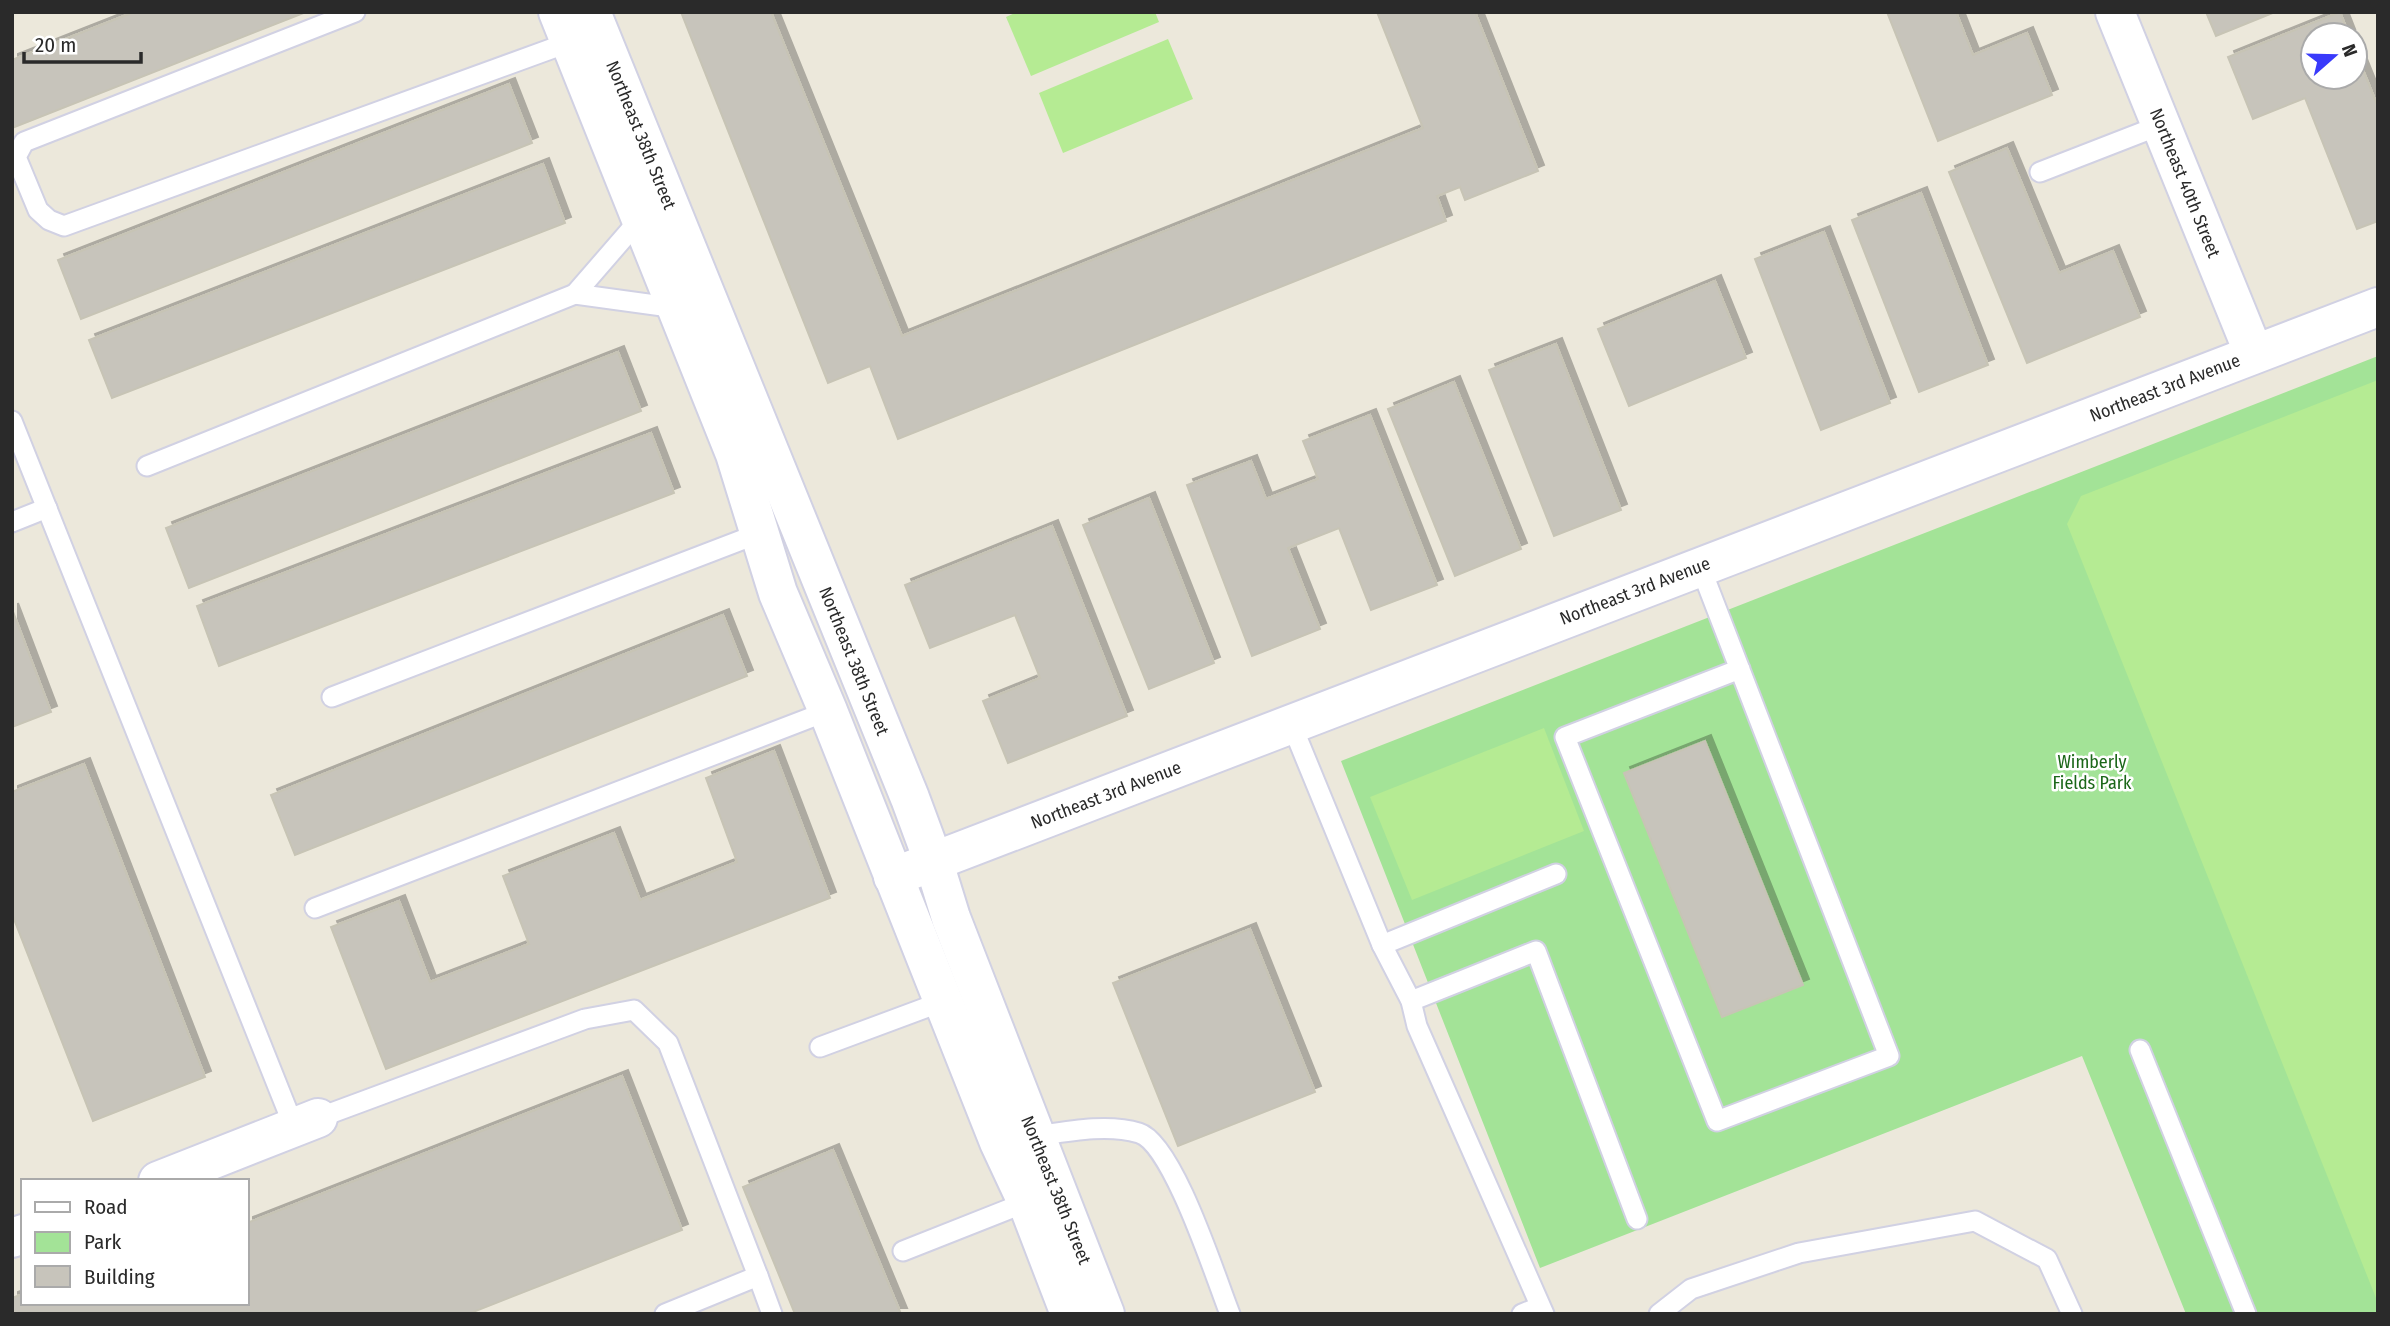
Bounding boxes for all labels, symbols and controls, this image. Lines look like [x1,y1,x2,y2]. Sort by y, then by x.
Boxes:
scale bar [24,21,142,65]
north arrow [2299,21,2369,91]
text: 20 m [35,32,76,58]
text: N [2337,41,2362,60]
street label: Northeast 38th Street [601,58,681,213]
street label: Northeast 40th Street [2145,105,2225,261]
street label: Northeast 3rd Avenue [2087,349,2243,427]
street label: Northeast 3rd Avenue [1557,552,1713,630]
street label: Northeast 38th Street [814,584,894,739]
park label: Wimberly Fields Park [2053,751,2132,794]
street label: Northeast 3rd Avenue [1028,756,1184,834]
street label: Northeast 38th Street [1016,1113,1096,1268]
legend [21,1179,248,1305]
text: Road [84,1194,128,1220]
text: Park [84,1229,122,1255]
text: Building [84,1264,155,1290]

